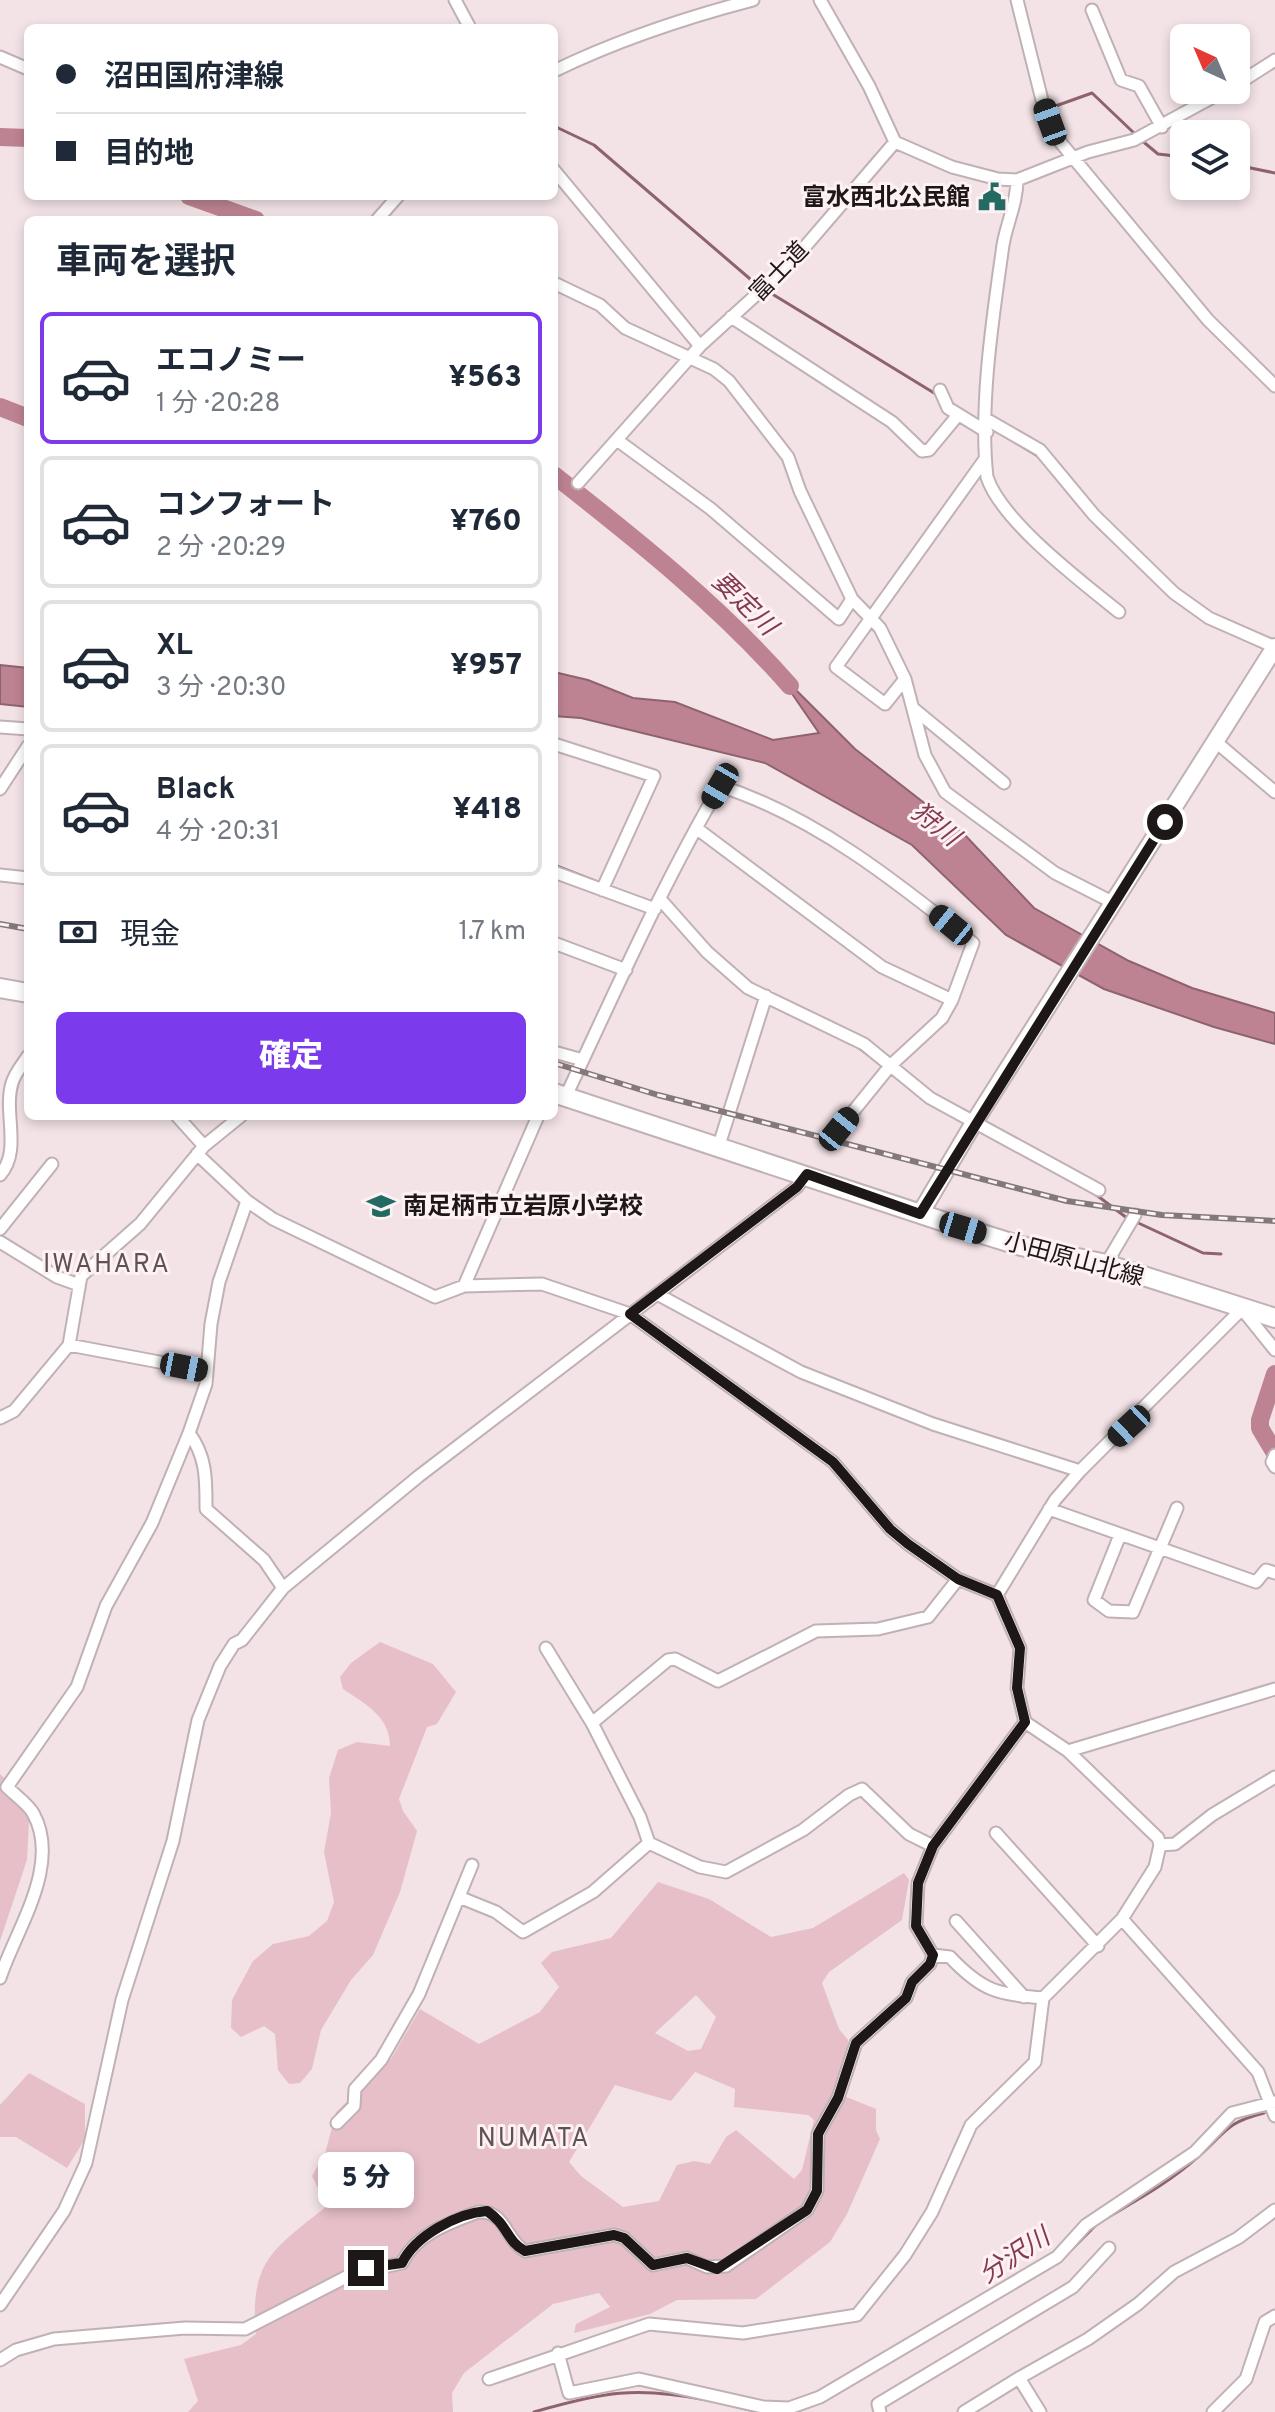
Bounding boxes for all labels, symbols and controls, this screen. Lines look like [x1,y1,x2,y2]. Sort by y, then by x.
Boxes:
north arrow [1170,24,1250,104]
map controls [1170,24,1250,200]
text: 沼田国府津線 [104,60,284,97]
car [1031,95,1069,149]
button: layers [1170,120,1250,200]
text: 目的地 [104,137,194,174]
public building icon: 富水西北公民館 [977,182,1007,212]
place label: 富水西北公民館 [802,184,970,214]
street label: 富士道 [745,236,816,309]
text: 車両を選択 [56,241,236,287]
icon: car [60,342,132,414]
text: エコノミー [156,344,306,381]
text: ¥563 [449,360,522,397]
text: 1 分 · 20:28 [156,388,280,421]
icon: car [60,486,132,558]
text: コンフォート [156,488,335,525]
text: ¥760 [450,504,522,541]
text: 2 分 · 20:29 [156,532,286,565]
water label: 要定川 [704,566,785,646]
text: XL [156,628,193,665]
icon: car [60,630,132,702]
text: ¥957 [450,648,522,685]
text: 3 分 · 20:30 [156,672,287,705]
car [698,759,742,813]
text: Black [156,772,235,809]
icon: car [60,774,132,846]
text: ¥418 [453,792,522,829]
water label: 狩川 [904,797,967,857]
route start [1147,804,1183,840]
text: 4 分 · 20:31 [156,816,280,849]
car [925,901,977,949]
icon: cash [56,910,100,954]
text: 1.7 km [459,916,526,949]
text: 現金 [120,918,180,955]
button: 確定 [56,1012,526,1104]
car [815,1103,863,1155]
school or university icon: 南足柄市立岩原小学校 [366,1191,396,1221]
place label: 南足柄市立岩原小学校 [403,1193,643,1223]
car [937,1210,989,1246]
street label: 小田原山北線 [1000,1228,1147,1294]
district label: IWAHARA [43,1249,171,1282]
car [158,1351,210,1383]
car [1103,1401,1155,1451]
district label: NUMATA [477,2123,591,2156]
callout: 5 分 [318,2152,414,2208]
text: 5 分 [342,2163,390,2196]
water label: 分沢川 [974,2220,1060,2292]
route end [348,2250,384,2286]

